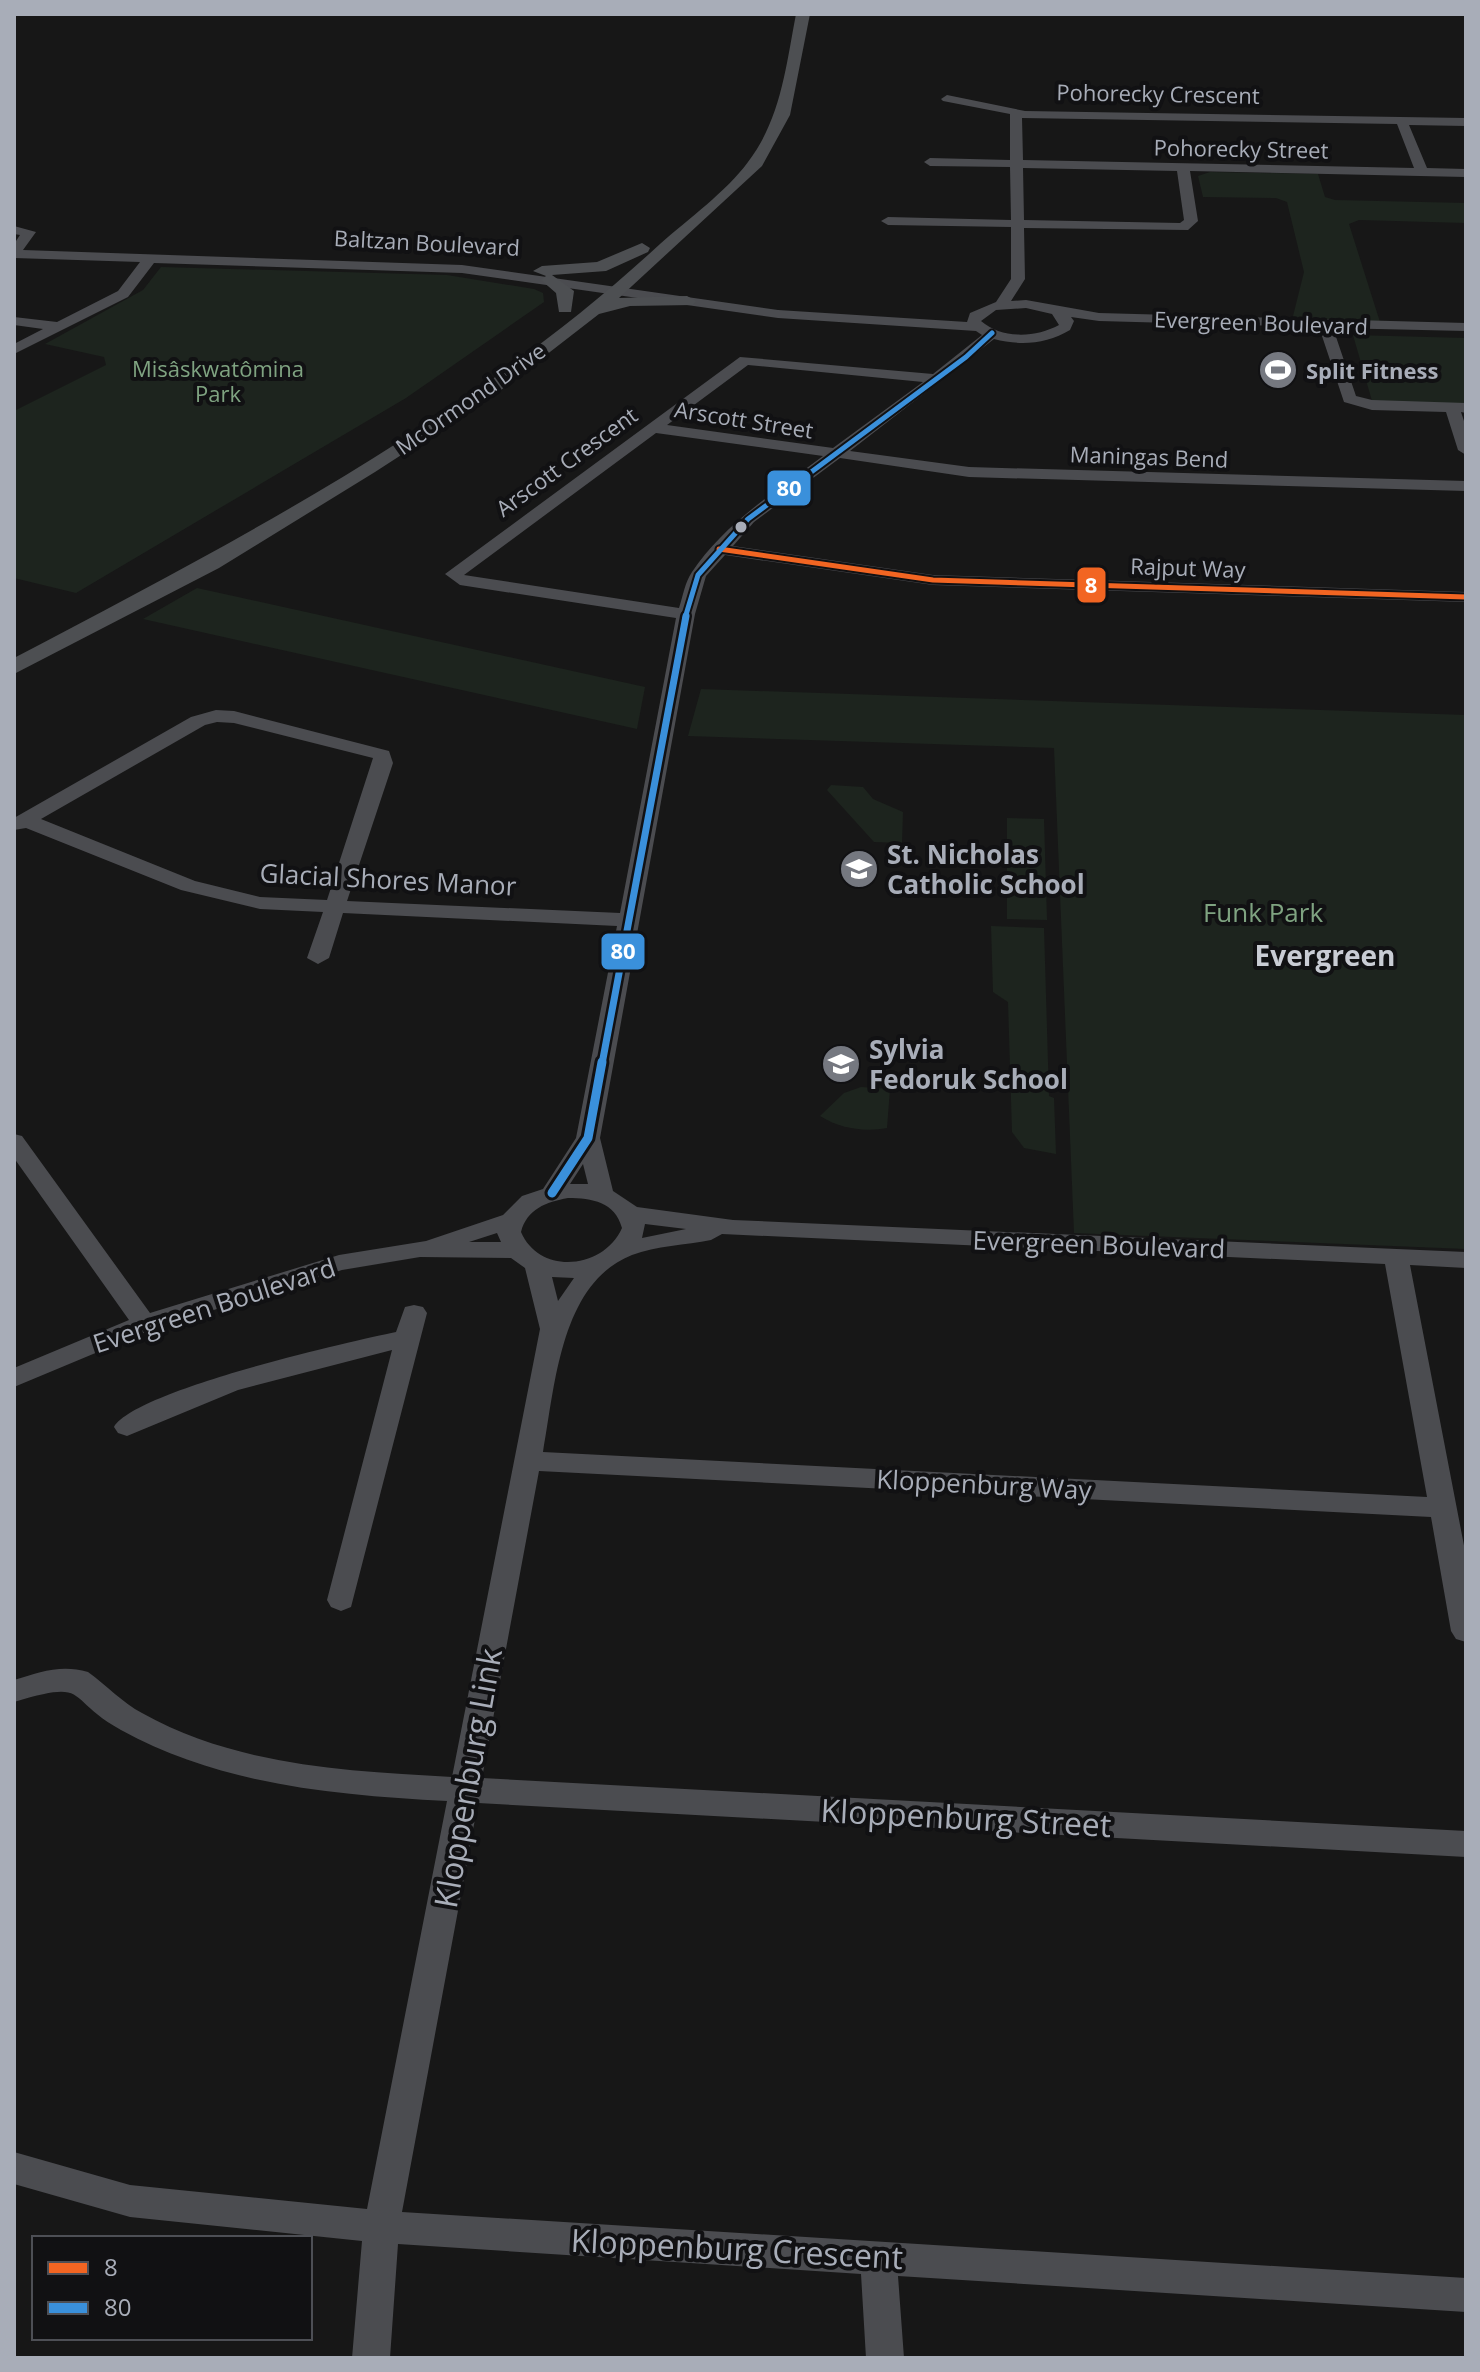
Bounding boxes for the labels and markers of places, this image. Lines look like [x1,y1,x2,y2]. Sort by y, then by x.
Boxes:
sports icon: Split Fitness [1257,349,1299,391]
place label: Split Fitness [1306,355,1438,385]
unlabelled marker [733,519,749,535]
place label: St. Nicholas Catholic School [887,836,1085,902]
school or university icon: St. Nicholas Catholic School [838,848,880,890]
place label: Sylvia Fedoruk School [869,1031,1068,1097]
school or university icon: Sylvia Fedoruk School [820,1043,862,1085]

